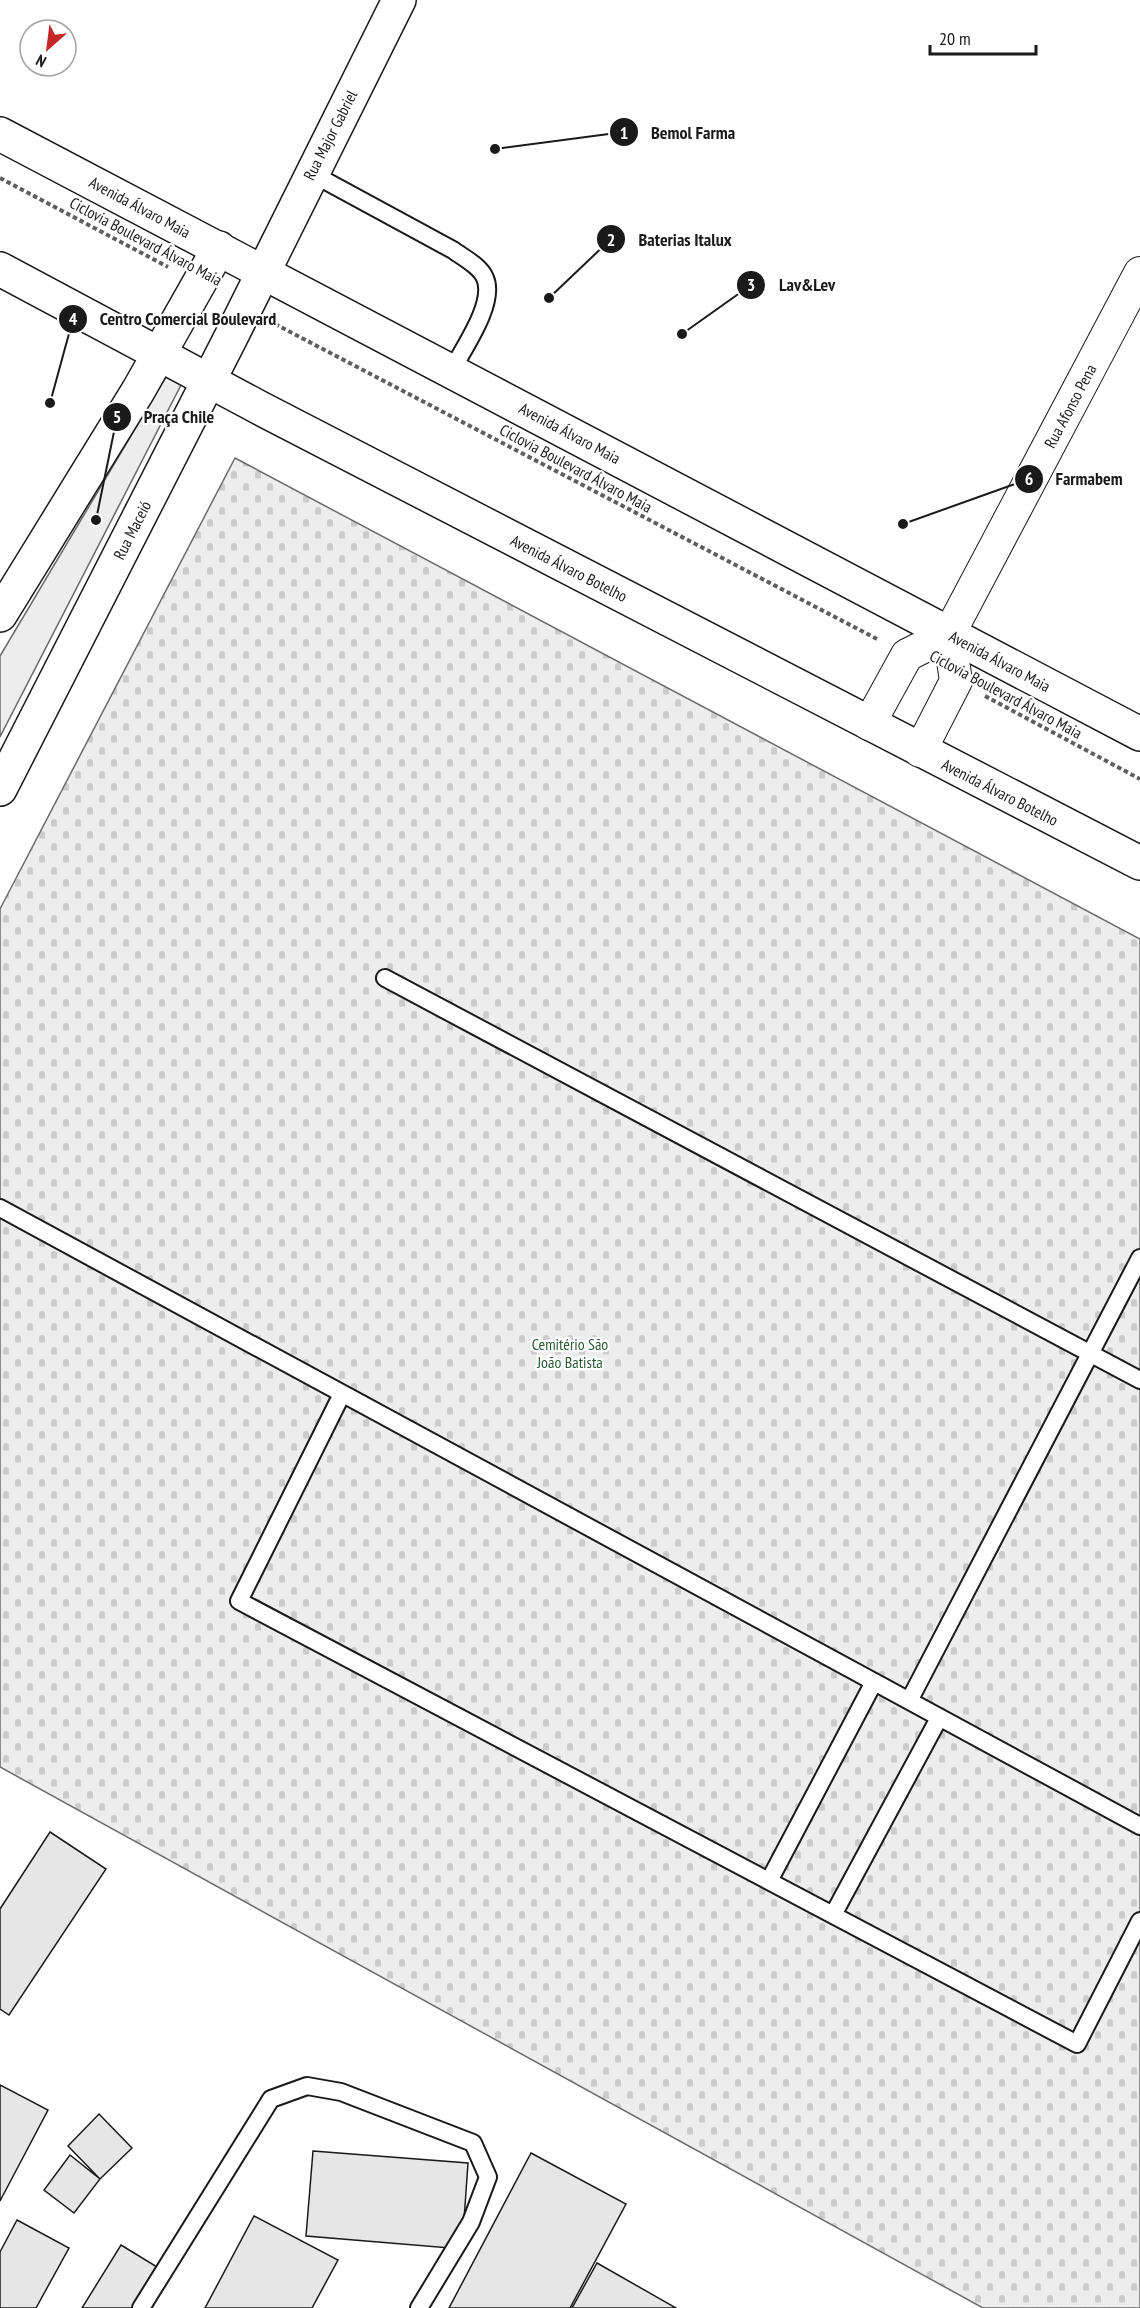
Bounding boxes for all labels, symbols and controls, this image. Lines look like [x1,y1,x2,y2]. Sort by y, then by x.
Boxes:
north arrow [18,18,78,78]
scale bar [930,18,1036,56]
text: 20 m [939,27,971,50]
text: N [32,50,49,72]
street label: Rua Major Gabriel [299,86,361,183]
callout: Bemol Farma [609,114,747,150]
text: 1 [620,121,628,144]
text: Bemol Farma [651,121,735,144]
street label: Avenida Álvaro Maia [86,172,194,242]
street label: Ciclovia Boulevard Álvaro Maia [66,192,226,290]
callout: Baterias Italux [596,221,743,257]
text: 2 [607,228,615,251]
text: Baterias Italux [638,228,732,251]
callout: Lav&Lev [736,267,847,303]
text: 3 [747,273,755,296]
text: Lav&Lev [779,273,836,296]
callout: Centro Comercial Boulevard [58,301,289,337]
text: 4 [69,307,78,330]
text: Centro Comercial Boulevard [100,307,276,330]
street label: Rua Afonso Pena [1040,361,1100,451]
street label: Avenida Álvaro Maia [516,398,624,468]
callout: Praça Chile [102,399,227,435]
text: 5 [113,405,121,428]
text: Praça Chile [144,405,215,428]
street label: Ciclovia Boulevard Álvaro Maia [496,419,656,517]
callout: Farmabem [1014,461,1135,497]
text: 6 [1025,467,1033,490]
text: Farmabem [1055,467,1123,490]
street label: Rua Maceió [109,497,155,563]
street label: Avenida Álvaro Botelho [507,530,631,606]
street label: Avenida Álvaro Maia [946,626,1054,696]
street label: Ciclovia Boulevard Álvaro Maia [926,645,1086,743]
street label: Avenida Álvaro Botelho [938,754,1062,830]
park label: Cemitério São João Batista [532,1334,608,1372]

